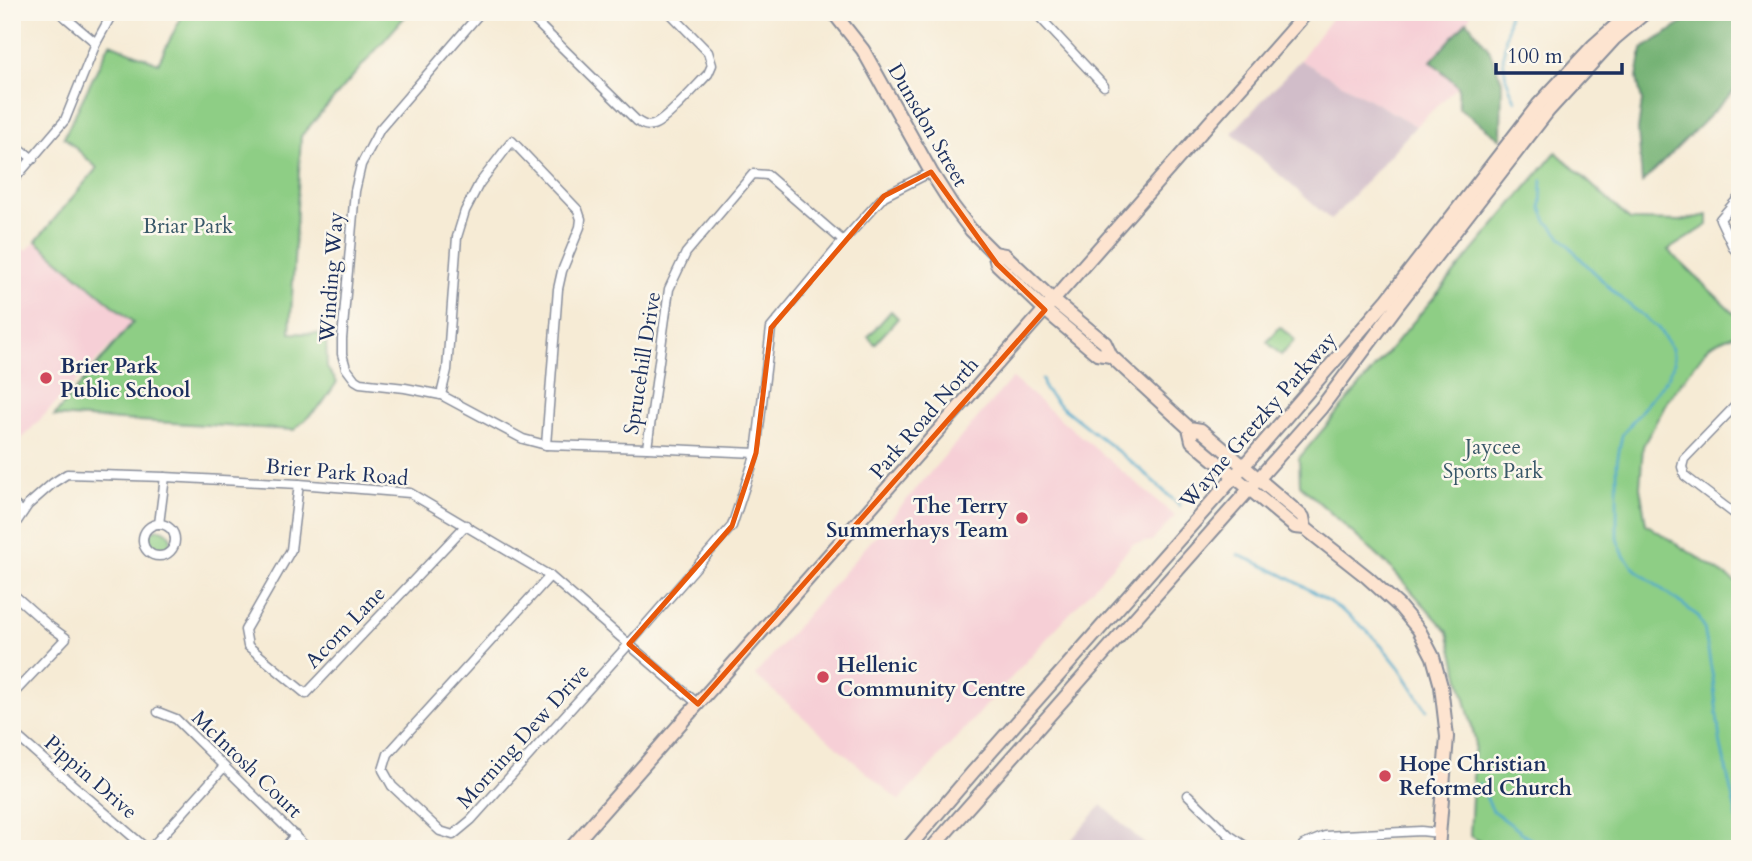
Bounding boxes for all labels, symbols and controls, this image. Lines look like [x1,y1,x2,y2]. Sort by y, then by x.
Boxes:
scale bar [1496,32,1622,76]
text: 100 m [1507,42,1563,71]
street label: Dunsdon Street [880,58,975,193]
street label: Winding Way [312,211,351,344]
park label: Briar Park [143,212,234,241]
street label: Sprucehill Drive [617,289,668,437]
street label: Wayne Gretzky Parkway [1173,326,1343,516]
street label: Park Road North [863,351,986,486]
place label: Brier Park Public School [60,352,191,405]
marker: Brier Park Public School [38,370,54,386]
park label: Jaycee Sports Park [1443,433,1544,486]
street label: Brier Park Road [265,452,409,493]
place label: The Terry Summerhays Team [826,492,1009,545]
marker: The Terry Summerhays Team [1014,510,1030,526]
street label: Acorn Lane [299,580,392,675]
place label: Hellenic Community Centre [837,651,1026,704]
street label: Morning Dew Drive [450,658,596,815]
marker: Hellenic Community Centre [815,669,831,685]
street label: McIntosh Court [185,704,309,825]
street label: Pippin Drive [38,729,144,826]
place label: Hope Christian Reformed Church [1399,750,1572,803]
marker: Hope Christian Reformed Church [1377,768,1393,784]

